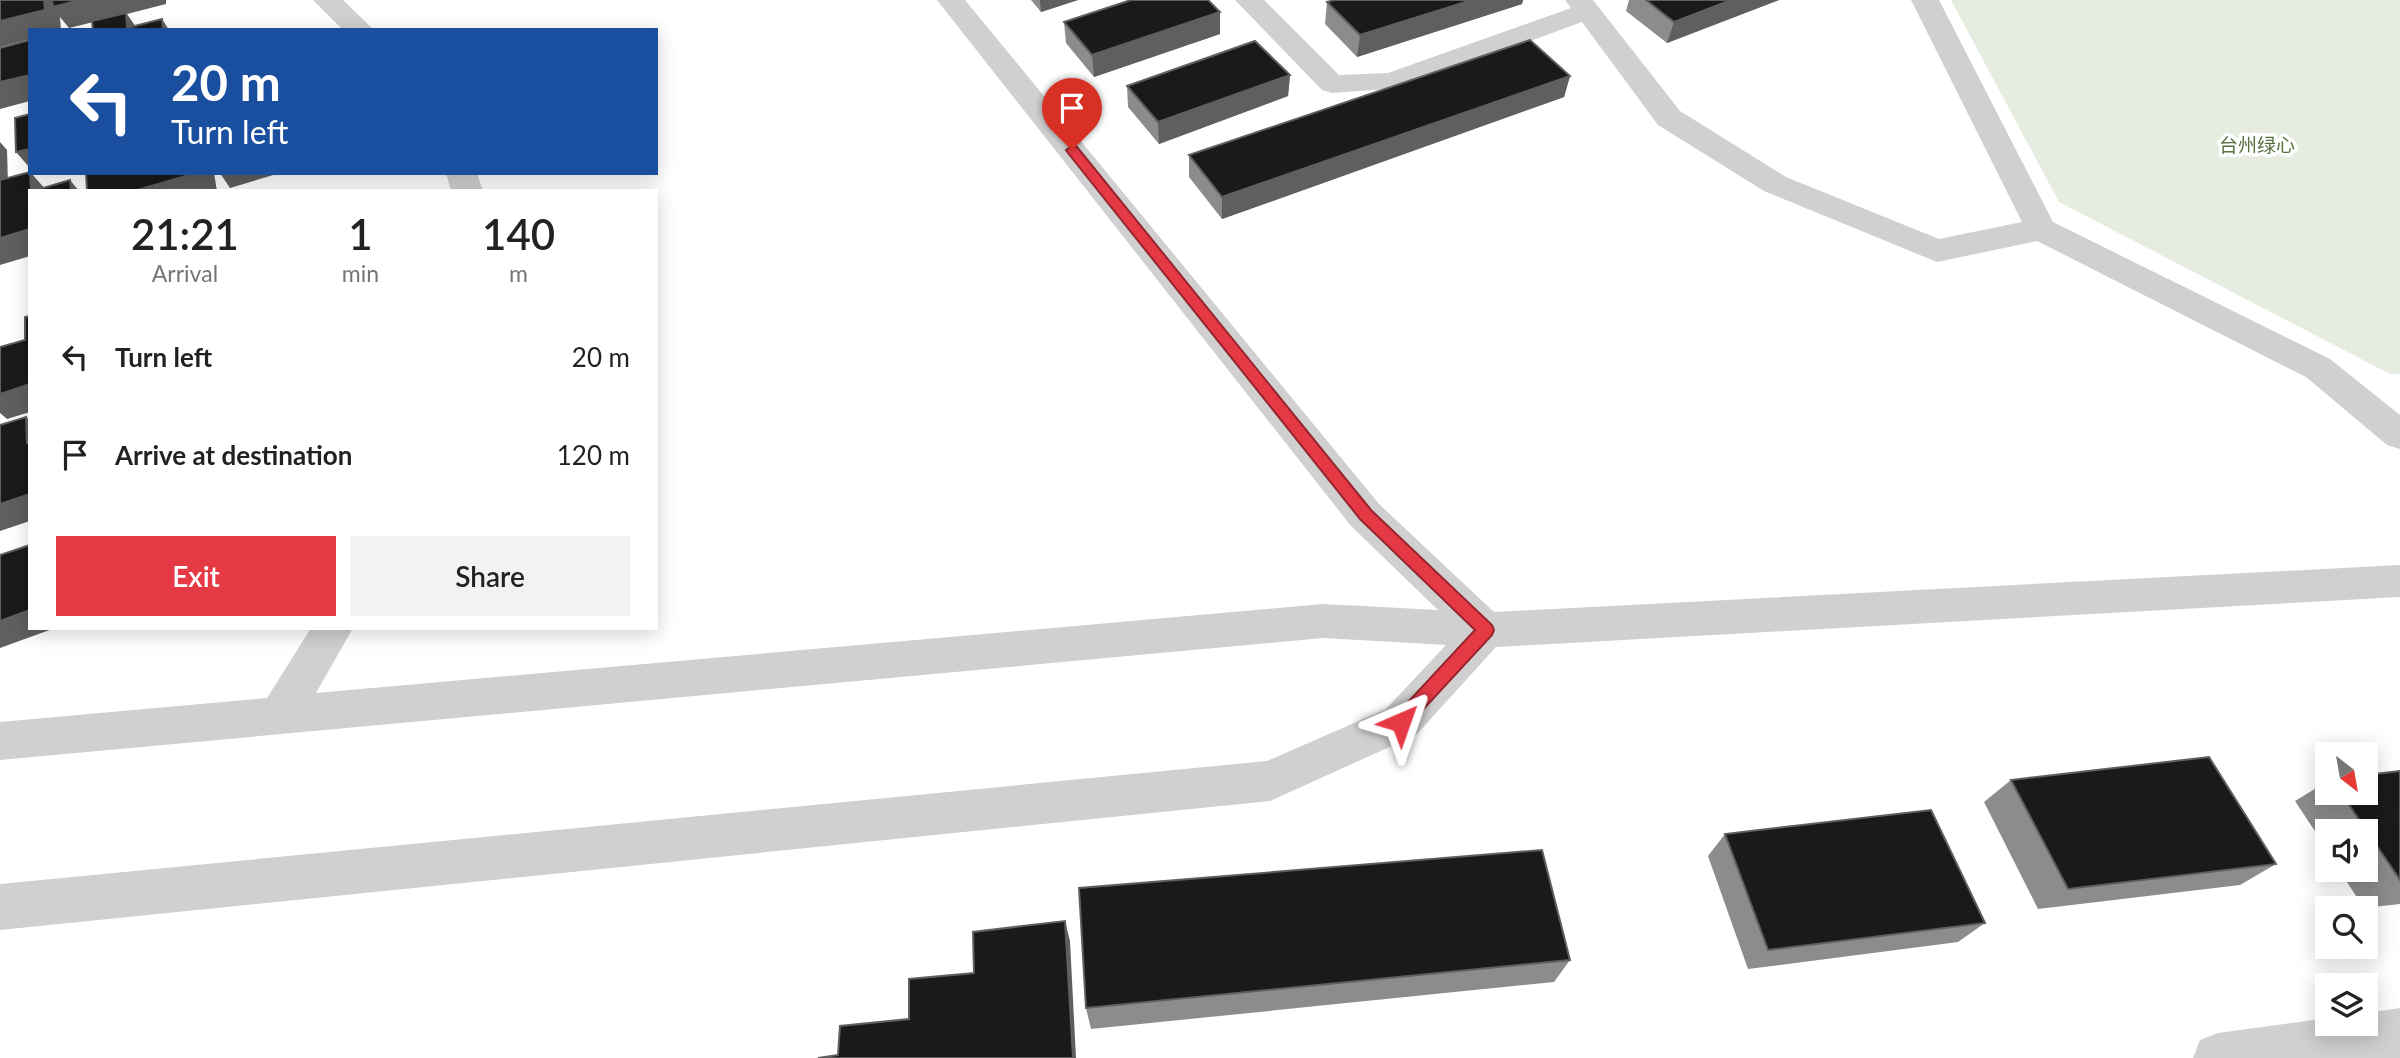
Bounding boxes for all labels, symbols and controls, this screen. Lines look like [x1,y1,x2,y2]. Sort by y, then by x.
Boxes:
text: 20 m [171,53,281,111]
icon: left [56,56,147,147]
pin [1042,78,1102,150]
icon: arrive [1053,89,1091,127]
text: Turn left [171,112,288,151]
park label: 台州绿心 [2219,133,2295,156]
text: 21:21 [131,209,239,259]
text: 1 [348,209,373,259]
text: 140 [482,209,555,259]
text: Arrival [152,259,218,287]
text: min [342,259,379,287]
text: m [509,259,528,287]
icon: left [56,338,94,376]
text: Turn left [115,341,212,373]
text: 20 m [572,341,630,373]
icon: arrive [56,436,94,474]
text: Arrive at destination [115,439,352,471]
text: 120 m [557,439,630,471]
button: Exit [56,536,336,616]
button: Share [350,536,630,616]
position arrow [1364,685,1438,759]
north arrow [2315,742,2378,805]
map controls [2315,742,2378,1036]
button: sound [2315,819,2378,882]
button: search [2315,896,2378,959]
button: layers [2315,973,2378,1036]

